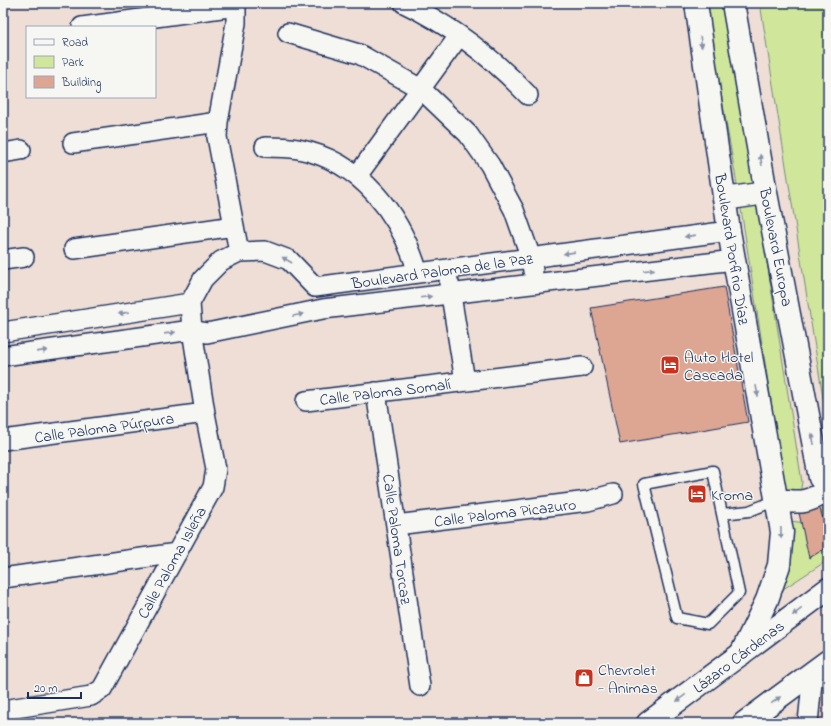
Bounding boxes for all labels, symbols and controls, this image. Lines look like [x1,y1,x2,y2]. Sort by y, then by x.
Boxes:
legend [26,26,156,98]
text: Road [62,34,88,52]
one-way arrow [698,36,704,48]
text: Park [62,54,84,72]
text: Building [61,74,101,93]
one-way arrow [757,153,763,166]
street label: Boulevard Porfirio Díaz [707,171,755,327]
street label: Boulevard Europa [752,185,798,309]
one-way arrow [684,233,696,239]
street label: Boulevard Paloma de la Paz [349,247,535,297]
one-way arrow [563,250,575,256]
one-way arrow [281,257,293,264]
one-way arrow [643,267,655,273]
one-way arrow [420,294,432,300]
one-way arrow [118,310,130,316]
one-way arrow [292,311,304,317]
one-way arrow [164,330,176,336]
place label: Auto Hotel Cascada [684,346,754,388]
one-way arrow [36,348,48,354]
hotel icon: Auto Hotel Cascada [659,354,681,376]
street label: Calle Paloma Somalí [318,373,452,413]
one-way arrow [754,385,760,397]
street label: Calle Paloma Púrpura [33,407,176,451]
one-way arrow [809,433,815,445]
street label: Calle Paloma Torcaz [375,473,417,606]
hotel icon: Kroma [686,483,708,505]
place label: Kroma [711,484,753,508]
street label: Calle Paloma Picazuro [433,493,578,535]
street label: Calle Paloma Isleña [132,502,214,624]
one-way arrow [778,527,784,540]
one-way arrow [791,608,802,616]
street label: Lázaro Cárdenas [688,615,790,700]
place label: Chevrolet - Animas [598,659,658,701]
shop icon: Chevrolet - Animas [573,667,595,689]
scale bar [28,674,81,700]
text: 20 m [34,680,57,698]
one-way arrow [676,694,687,702]
one-way arrow [770,696,781,704]

